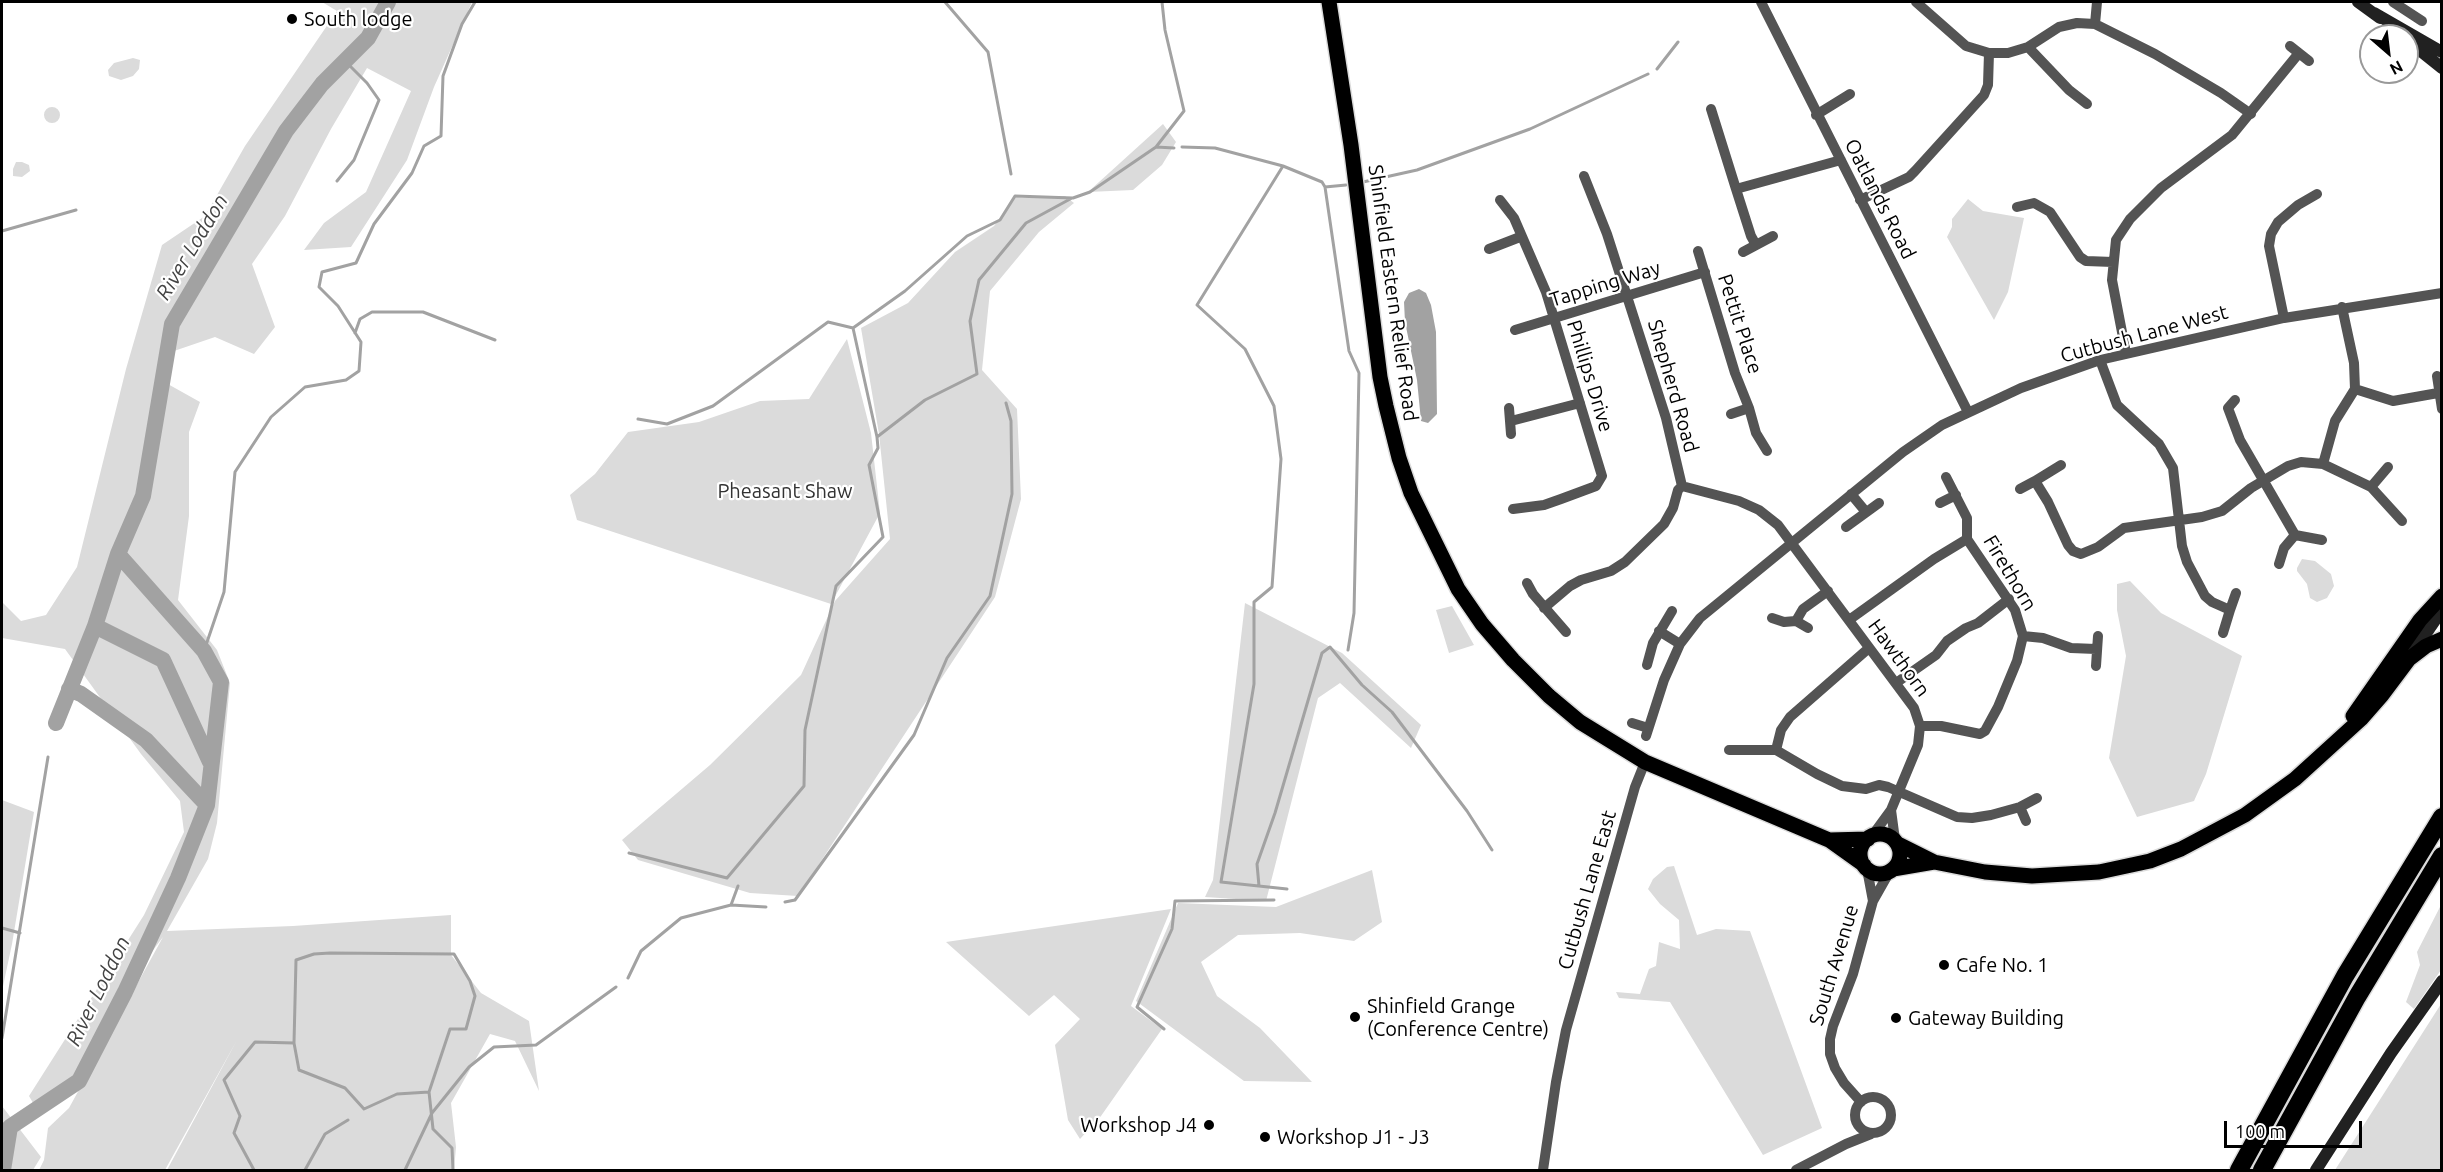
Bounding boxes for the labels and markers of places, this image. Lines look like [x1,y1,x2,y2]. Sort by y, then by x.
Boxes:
place label: South lodge [304,7,413,31]
marker: South lodge [285,12,299,26]
place label: Cafe No. 1 [1956,953,2048,977]
marker: Cafe No. 1 [1937,958,1951,972]
place label: Shinfield Grange (Conference Centre) [1367,994,1549,1041]
place label: Gateway Building [1908,1006,2064,1030]
marker: Shinfield Grange (Conference Centre) [1348,1010,1362,1024]
marker: Gateway Building [1889,1011,1903,1025]
place label: Workshop J4 [1080,1113,1197,1137]
marker: Workshop J4 [1202,1118,1216,1132]
place label: Workshop J1 - J3 [1277,1125,1430,1149]
marker: Workshop J1 - J3 [1258,1130,1272,1144]

